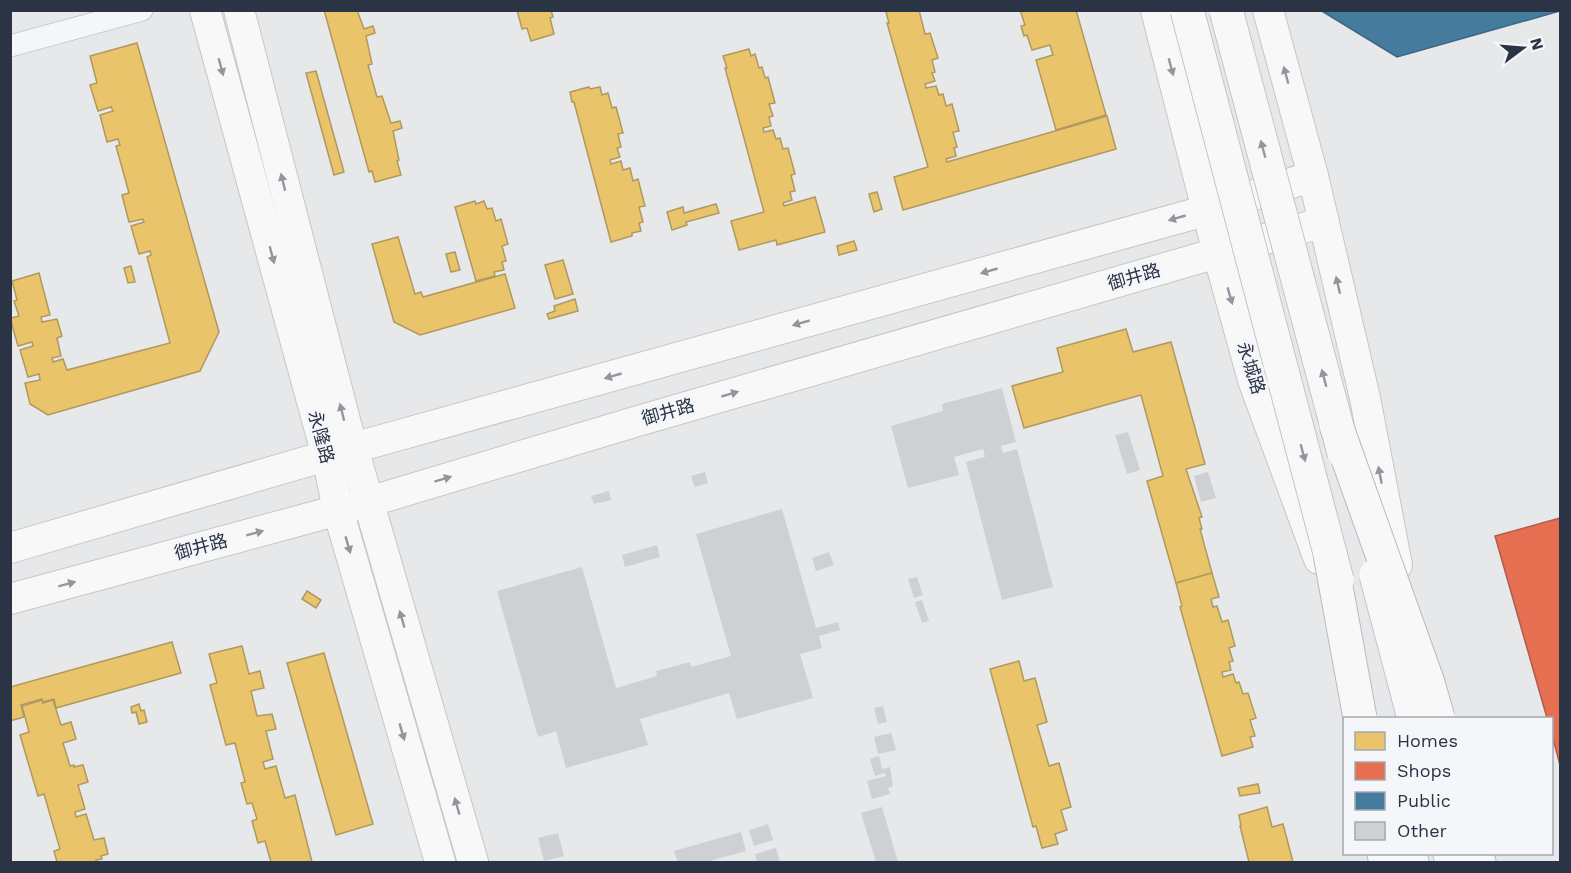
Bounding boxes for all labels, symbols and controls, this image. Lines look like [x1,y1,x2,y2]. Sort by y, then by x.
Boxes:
north arrow [1493,18,1553,78]
text: N [1526,36,1548,52]
one-way arrow [216,58,226,76]
one-way arrow [1166,58,1176,76]
one-way arrow [1280,66,1290,85]
one-way arrow [1257,140,1267,158]
one-way arrow [278,173,287,191]
one-way arrow [1167,214,1186,224]
one-way arrow [268,246,277,264]
street label: 御井路 [1105,259,1163,294]
one-way arrow [980,267,998,276]
one-way arrow [1333,276,1343,294]
one-way arrow [1226,288,1235,306]
one-way arrow [792,319,810,328]
street label: 永城路 [1234,339,1269,397]
one-way arrow [1318,369,1328,387]
one-way arrow [604,371,622,381]
one-way arrow [721,389,739,398]
street label: 御井路 [639,394,697,429]
one-way arrow [337,402,347,421]
street label: 永隆路 [304,408,339,466]
one-way arrow [1299,444,1309,462]
one-way arrow [1375,466,1384,485]
one-way arrow [434,474,452,483]
one-way arrow [246,527,264,537]
street label: 御井路 [172,529,230,564]
one-way arrow [344,536,353,554]
one-way arrow [58,579,76,588]
one-way arrow [397,610,406,628]
legend [1343,717,1553,855]
one-way arrow [398,723,408,741]
text: Homes [1397,730,1458,751]
text: Shops [1397,760,1451,781]
text: Public [1397,790,1451,811]
one-way arrow [452,797,461,815]
text: Other [1397,820,1447,841]

